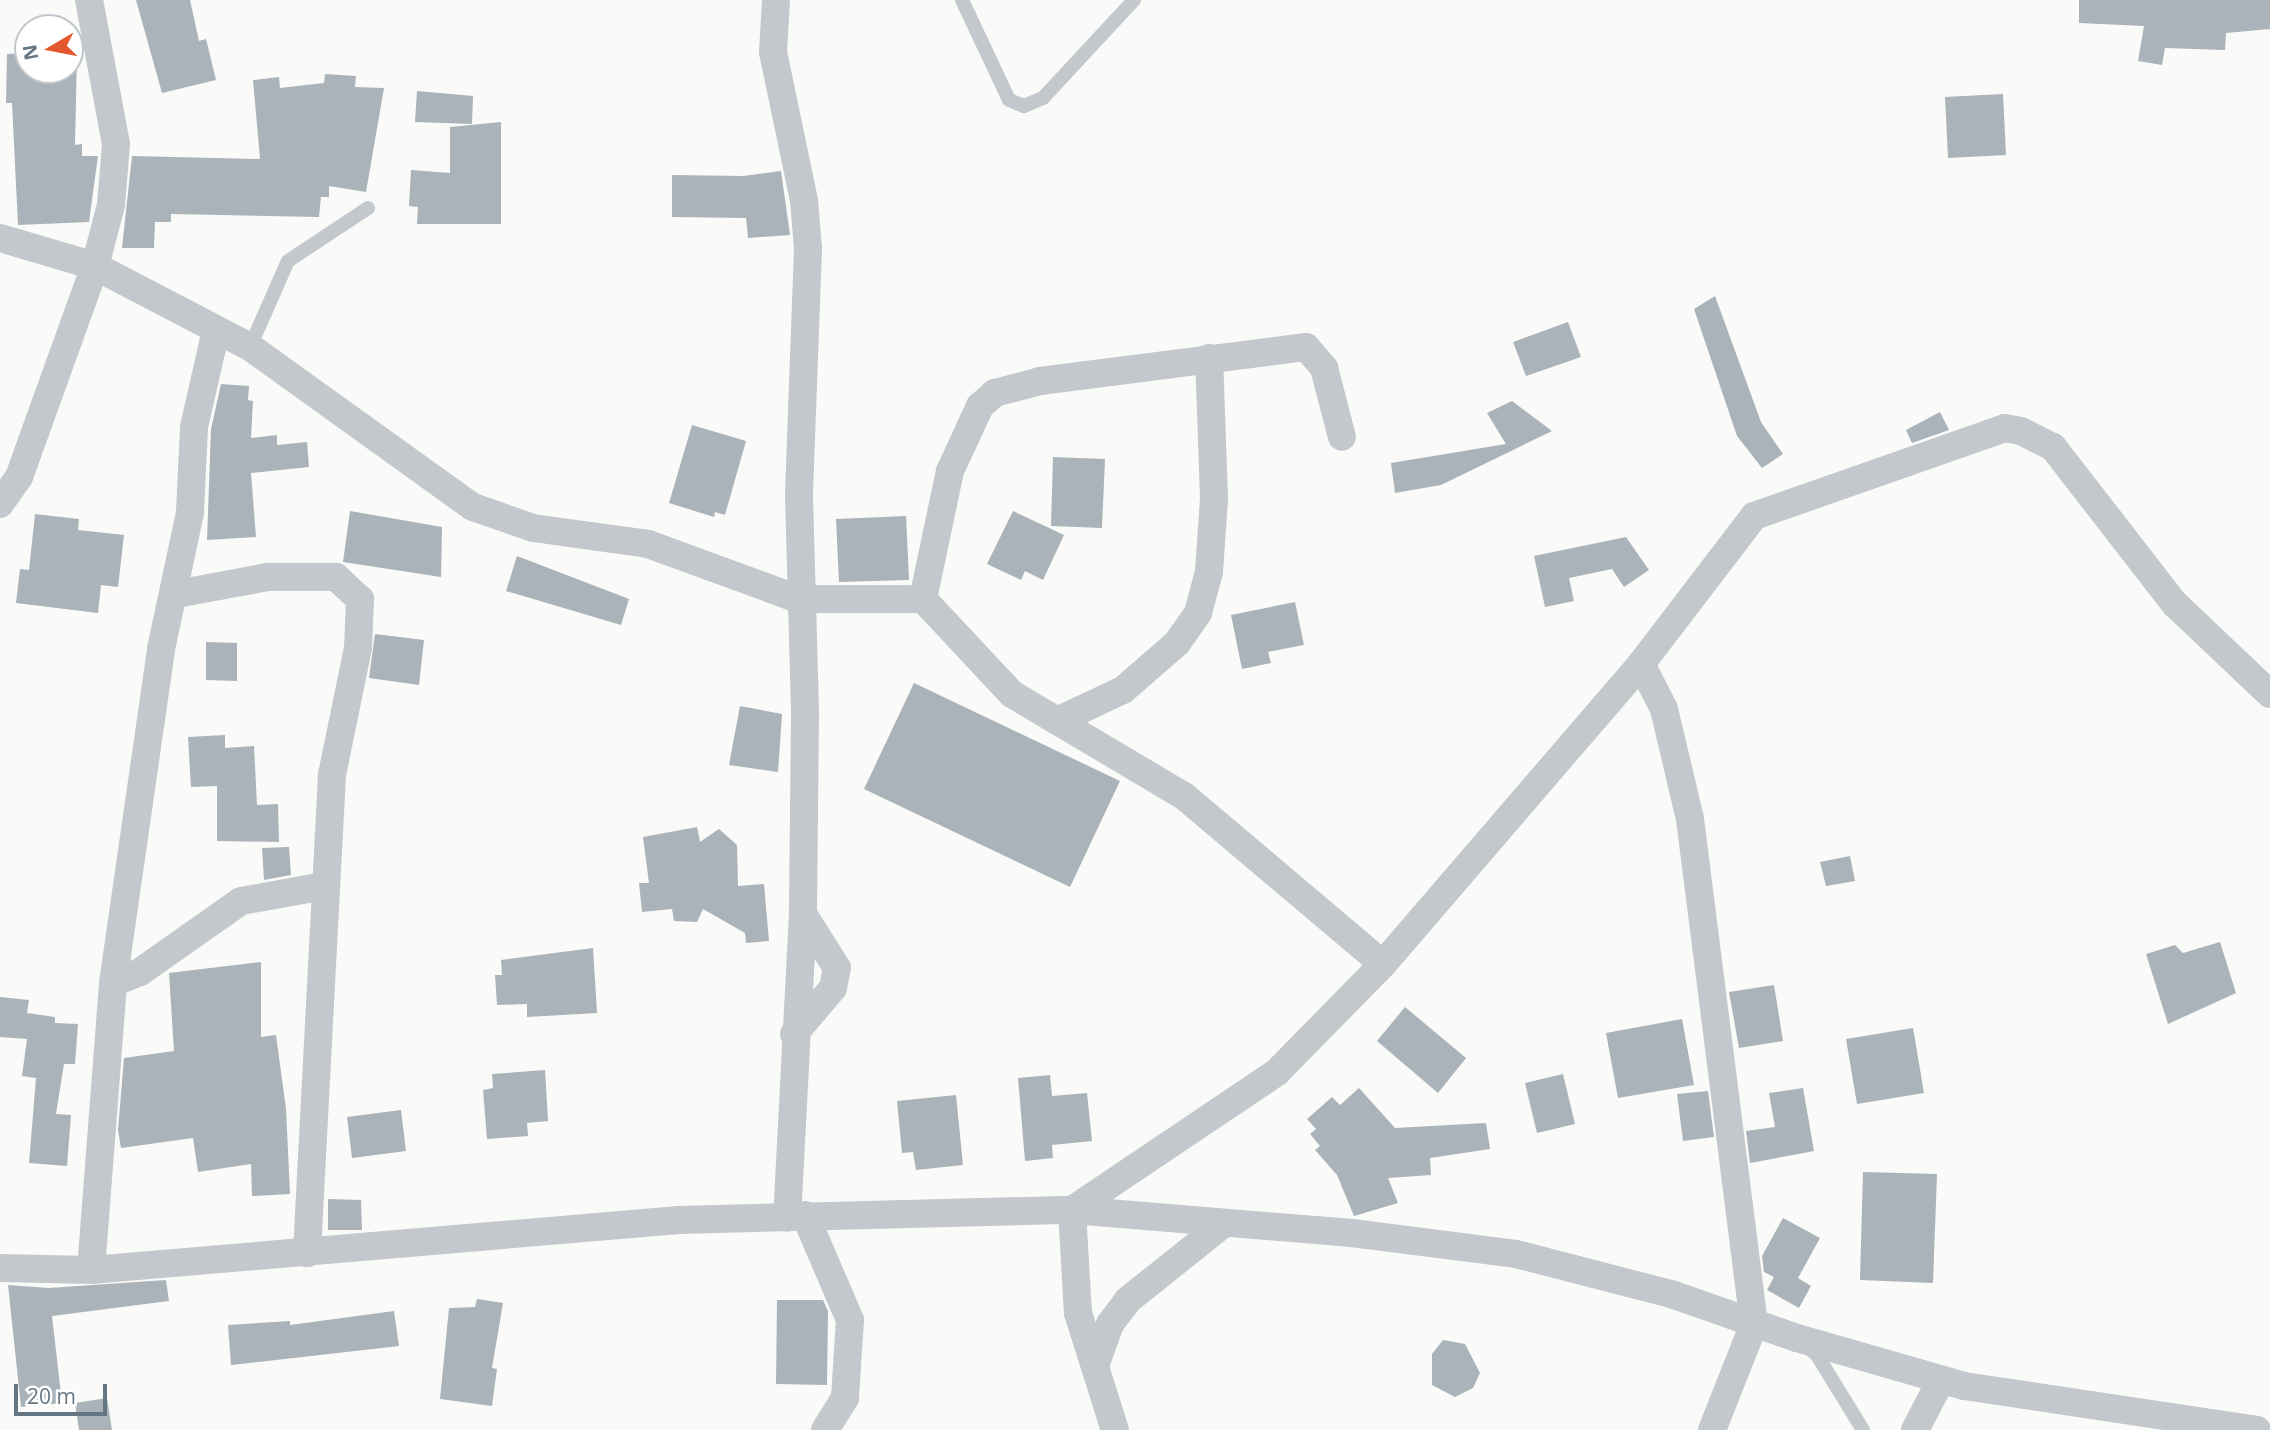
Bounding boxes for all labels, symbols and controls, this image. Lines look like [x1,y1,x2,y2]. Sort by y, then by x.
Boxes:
north arrow [14,14,84,84]
text: N [16,42,44,62]
scale bar [18,1370,110,1414]
text: 20 m [27,1382,76,1410]

